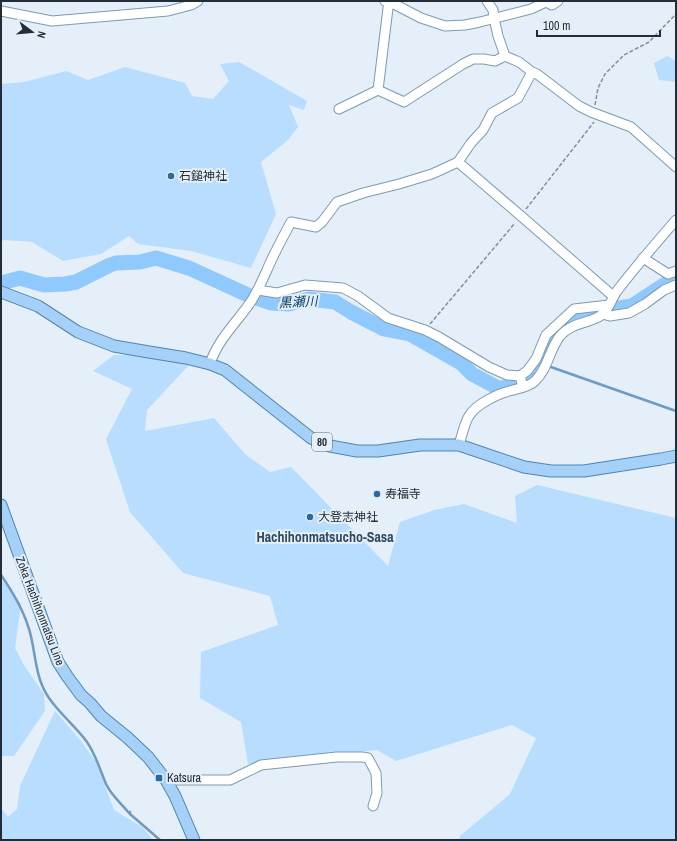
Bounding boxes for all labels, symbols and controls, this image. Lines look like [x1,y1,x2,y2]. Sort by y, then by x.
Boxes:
north arrow [12,12,52,52]
scale bar [537,12,660,38]
text: 100 m [543,18,570,34]
text: N [34,30,49,40]
place label: 石鎚神社 [179,168,227,184]
marker: 石鎚神社 [166,171,176,181]
water label: 黒瀬川 [278,292,320,312]
road number: 80 [312,433,332,451]
place label: 寿福寺 [385,486,421,502]
marker: 寿福寺 [372,489,382,499]
place label: 大登志神社 [318,509,378,525]
marker: 大登志神社 [305,512,315,522]
district label: Hachihonmatsucho-Sasa [256,528,394,546]
street label: Zoka Hachihonmatsu Line [12,554,68,668]
place label: Katsura [167,770,201,786]
marker: Katsura [154,773,164,783]

